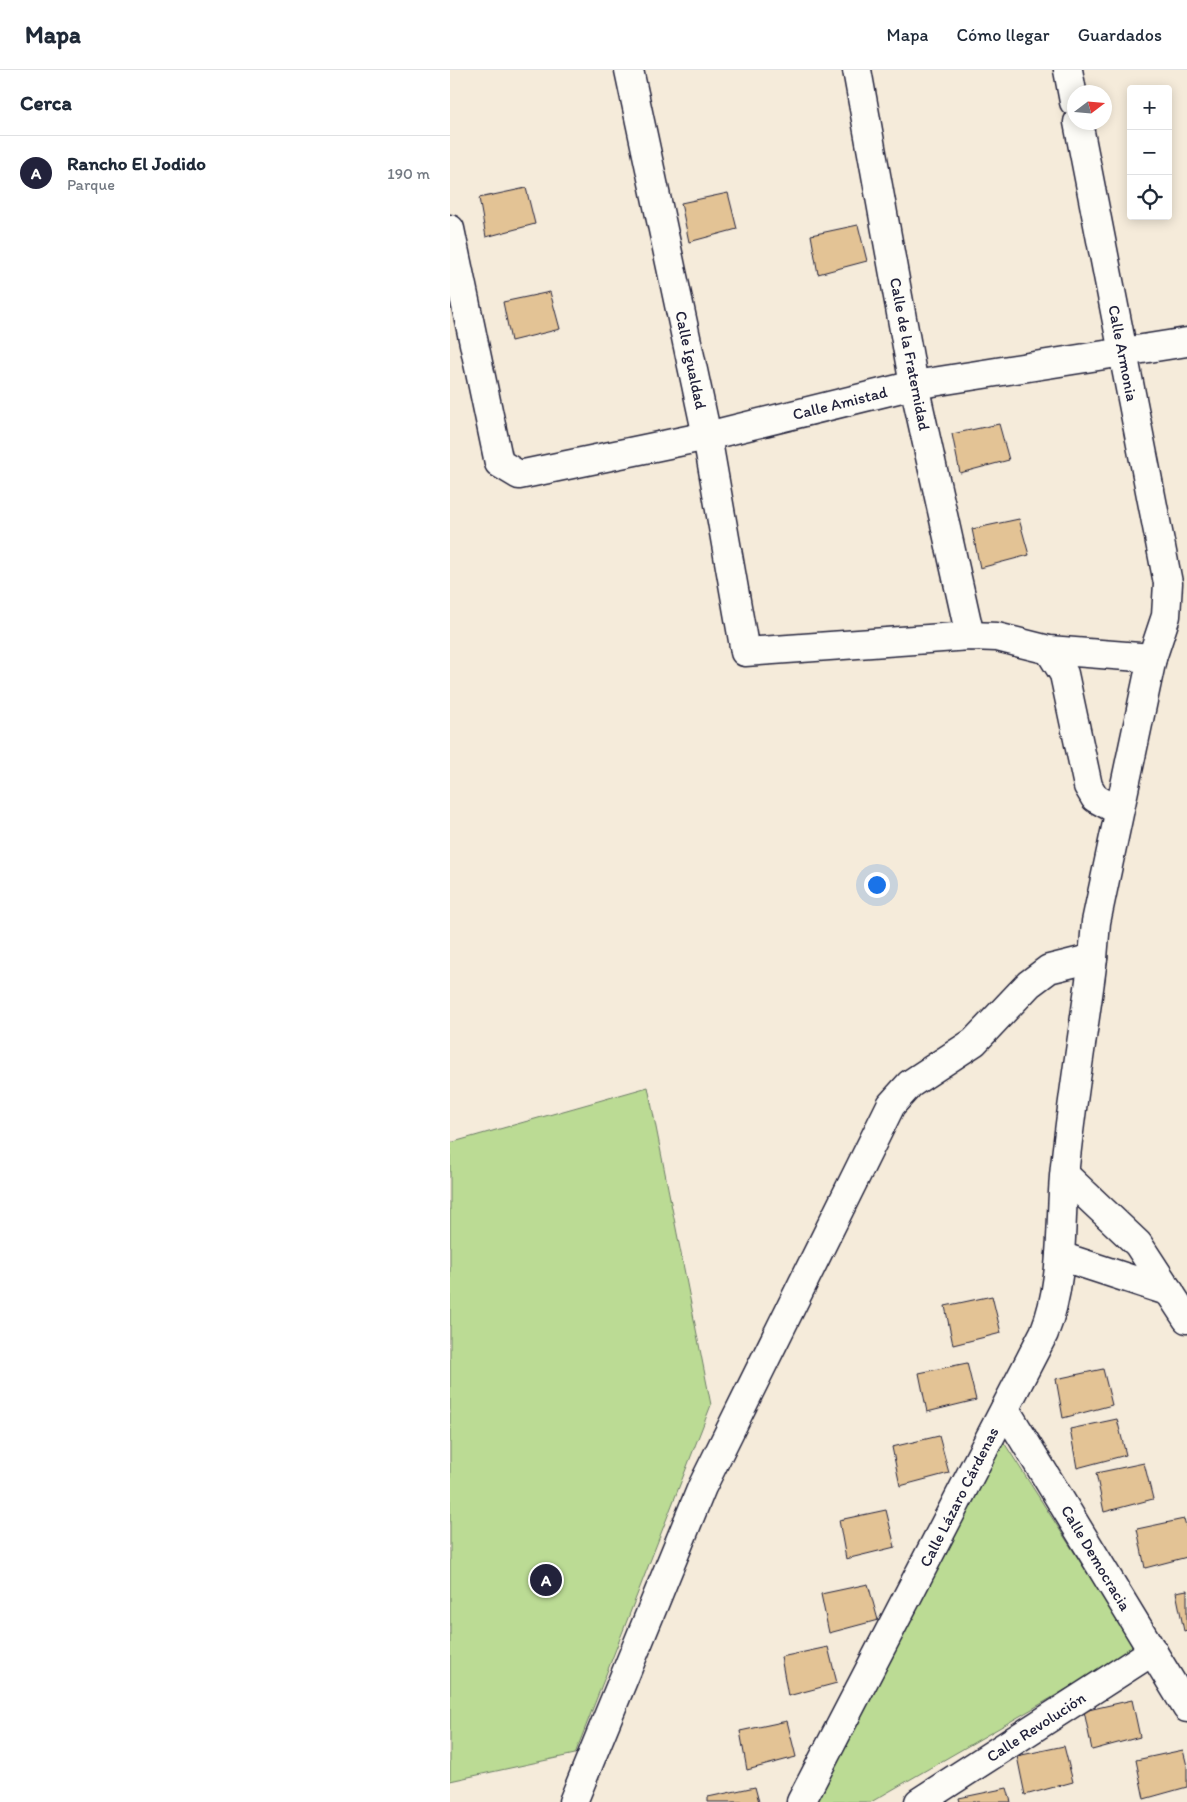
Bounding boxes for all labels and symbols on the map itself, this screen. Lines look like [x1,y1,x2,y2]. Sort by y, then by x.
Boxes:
north arrow [1067,85,1112,130]
street label: Calle de la Fraternidad [886,276,934,432]
street label: Calle Armonia [1104,303,1142,403]
street label: Calle Igualdad [671,309,711,411]
street label: Calle Amistad [791,382,890,424]
your location [864,872,890,898]
street label: Calle Lázaro Cárdenas [915,1424,1003,1570]
street label: Calle Democracia [1057,1502,1135,1615]
pin: A [530,1561,562,1599]
street label: Calle Revolución [983,1688,1089,1766]

